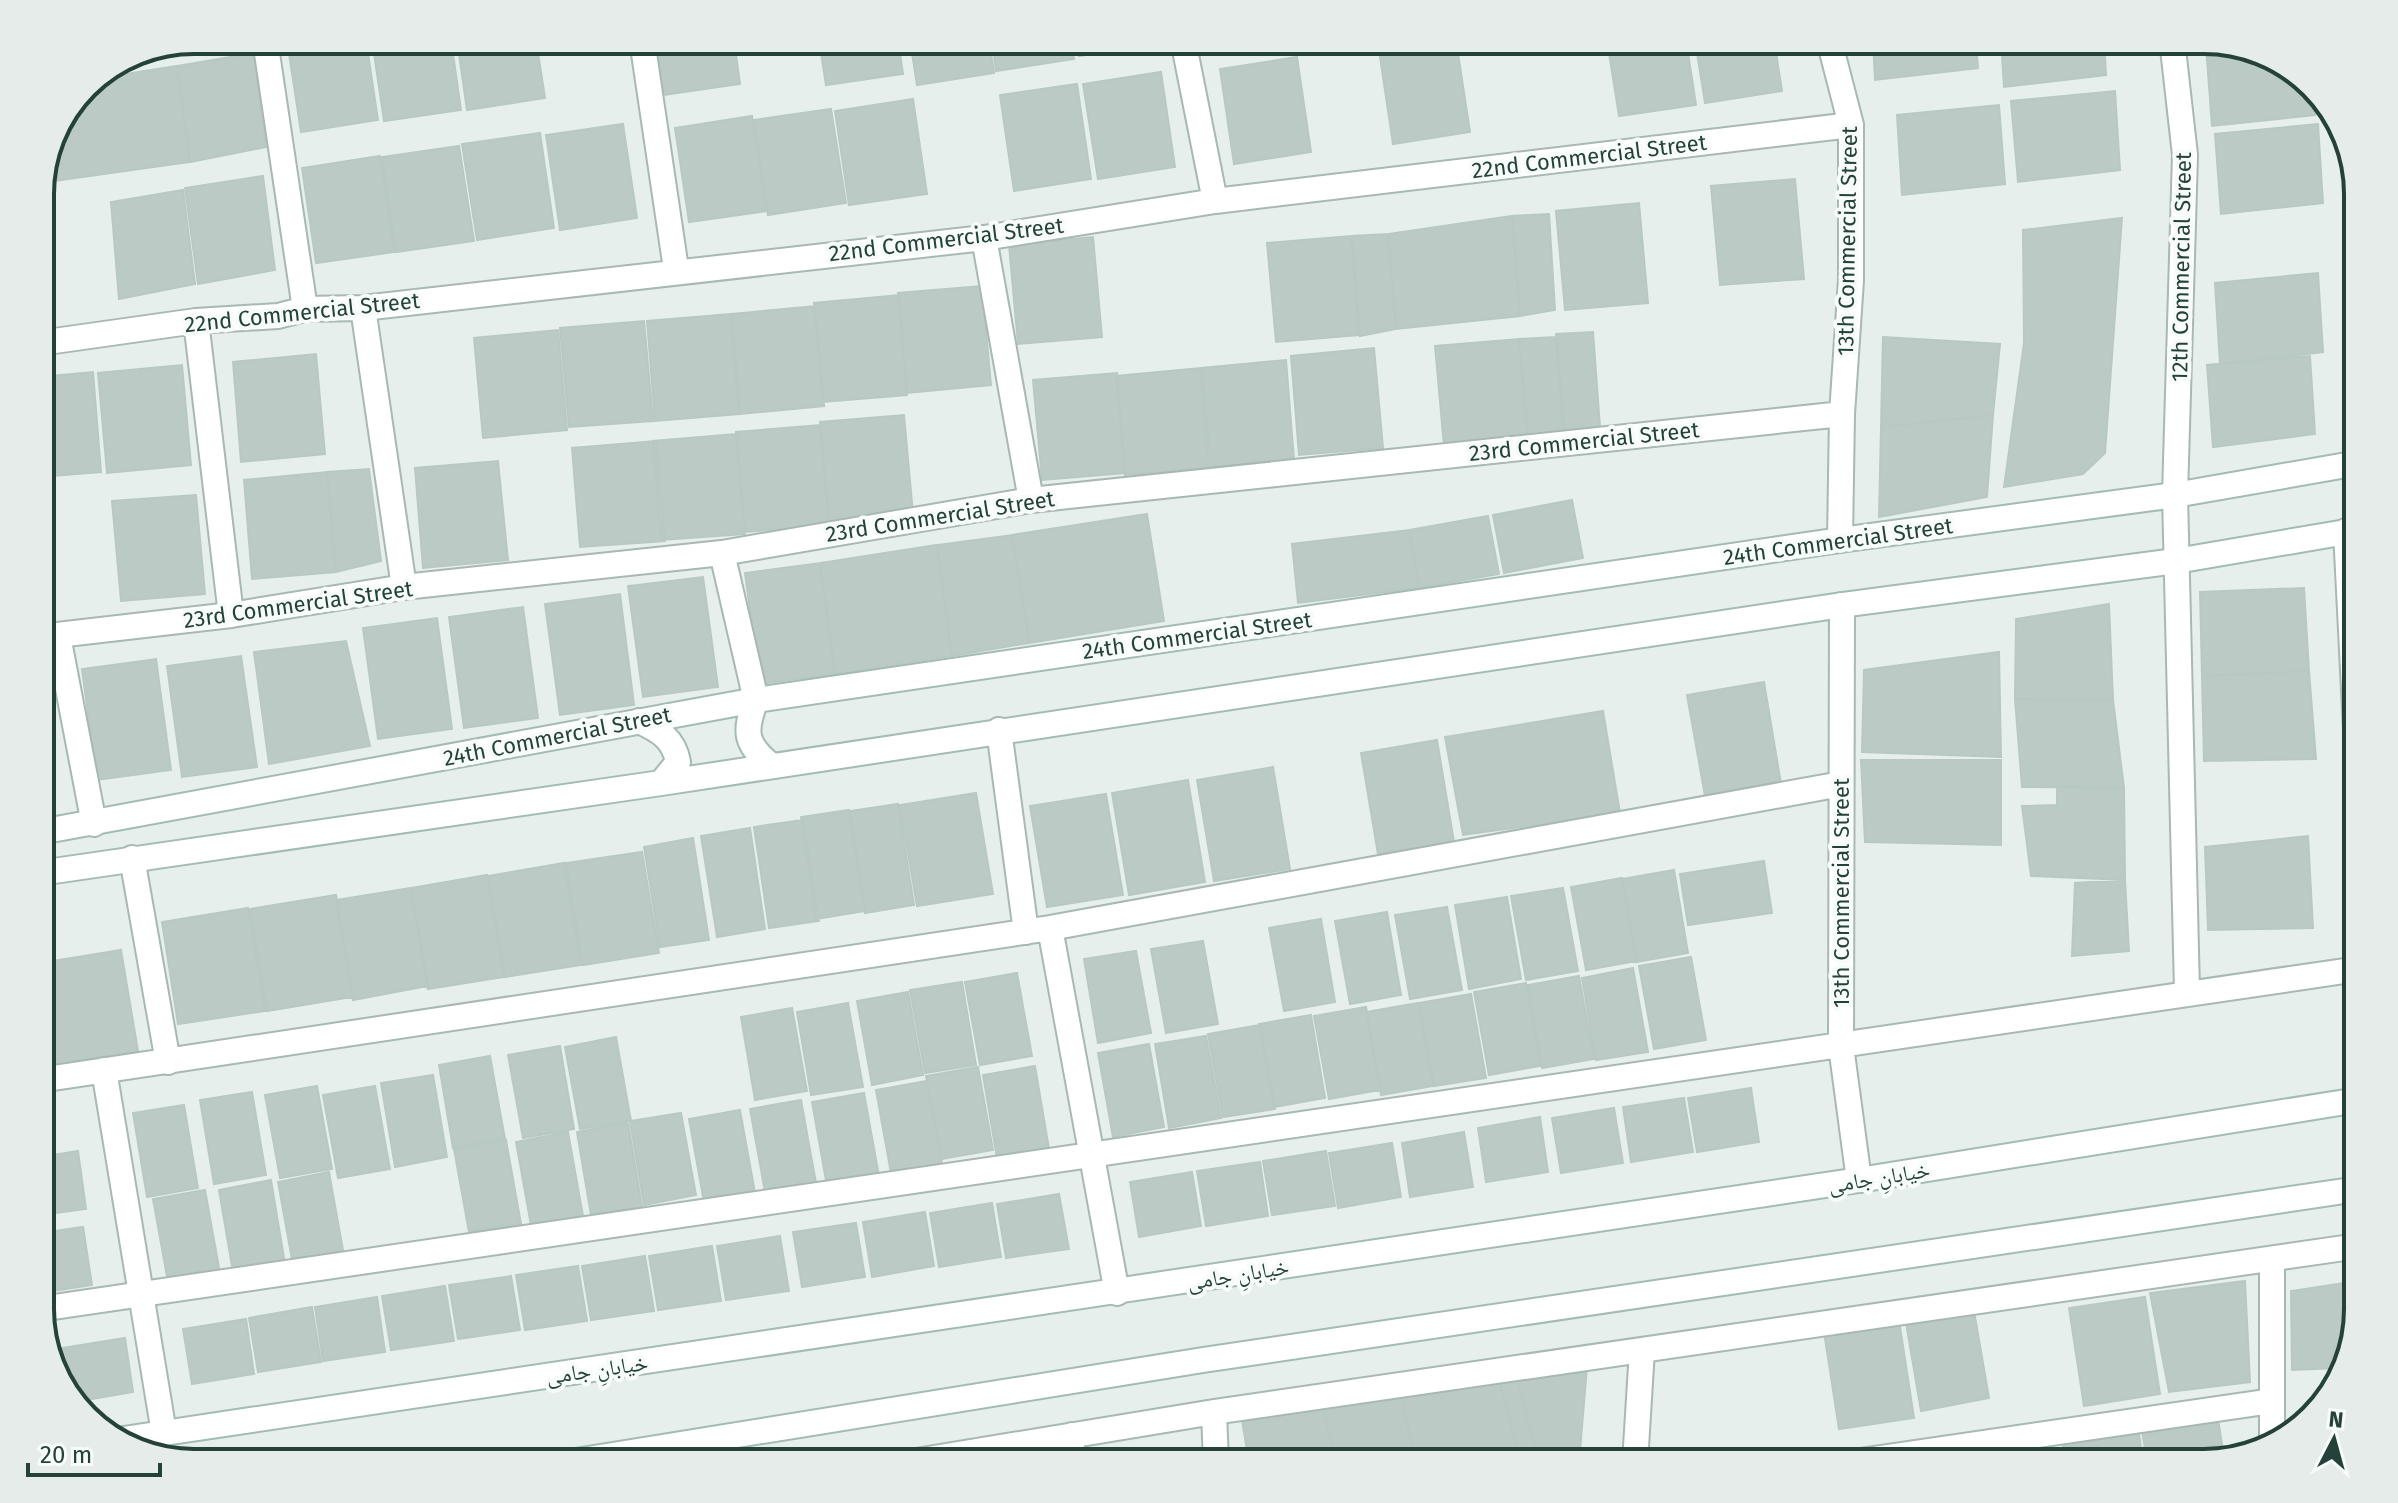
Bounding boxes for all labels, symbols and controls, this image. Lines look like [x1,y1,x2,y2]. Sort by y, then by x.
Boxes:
street label: 13th Commercial Street [1832,126,1863,356]
street label: 22nd Commercial Street [1470,129,1708,184]
street label: 12th Commercial Street [2166,152,2197,382]
street label: 22nd Commercial Street [827,212,1065,267]
street label: 22nd Commercial Street [183,287,421,338]
street label: 23rd Commercial Street [1468,416,1701,467]
street label: 23rd Commercial Street [824,485,1056,548]
street label: 24th Commercial Street [1722,512,1955,571]
street label: 23rd Commercial Street [182,575,415,634]
street label: 24th Commercial Street [1081,606,1314,665]
street label: 24th Commercial Street [441,701,673,772]
street label: 13th Commercial Street [1828,778,1855,1008]
street label: خیابانِ جامی [1826,1156,1933,1203]
street label: خیابانِ جامی [1185,1253,1292,1300]
street label: خیابانِ جامی [544,1349,650,1394]
north arrow [2294,1399,2374,1479]
text: N [2327,1405,2345,1434]
scale bar [28,1427,160,1477]
text: 20 m [40,1441,92,1469]

